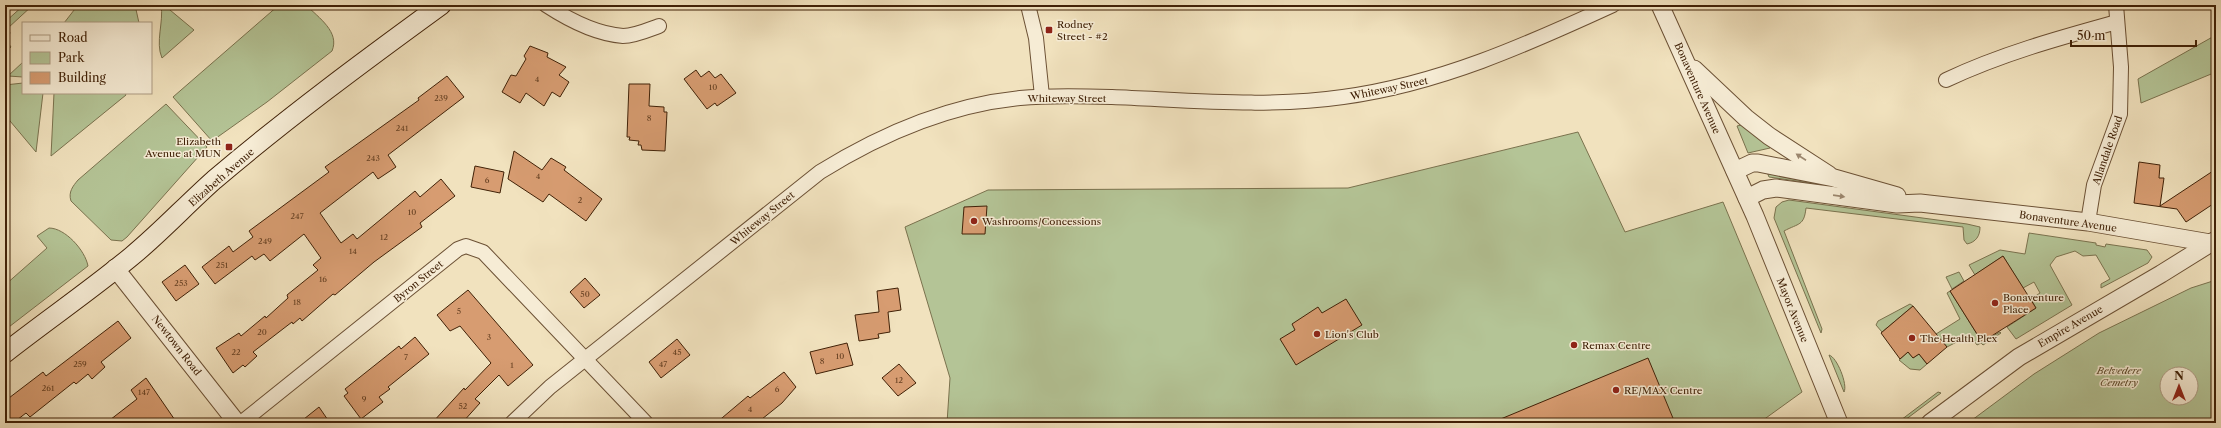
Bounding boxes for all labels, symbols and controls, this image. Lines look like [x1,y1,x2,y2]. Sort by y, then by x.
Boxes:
place label: Rodney Street - #2 [1057,18,1108,43]
legend [22,22,152,94]
scale bar [2071,22,2196,48]
marker: Rodney Street - #2 [1044,25,1054,35]
text: 50 m [2077,28,2106,43]
text: Road [58,30,88,45]
street label: Bonaventure Avenue [1672,41,1724,136]
text: Park [58,50,85,65]
text: Building [58,70,106,85]
house number: 4 [535,74,540,84]
street label: Whiteway Street [1348,74,1429,103]
house number: 10 [709,82,717,92]
street label: Whiteway Street [1027,92,1107,105]
house number: 239 [434,93,448,103]
house number: 8 [647,113,652,123]
street label: Allandale Road [2089,114,2125,187]
house number: 241 [396,123,409,133]
place label: Elizabeth Avenue at MUN [144,135,222,160]
marker: Elizabeth Avenue at MUN [224,142,234,152]
street label: Elizabeth Avenue [186,145,257,209]
house number: 243 [366,153,380,163]
one-way arrow [1796,153,1807,161]
house number: 4 [536,171,541,181]
house number: 6 [485,175,490,185]
street label: Whiteway Street [727,188,797,249]
one-way arrow [1833,193,1845,199]
house number: 2 [578,195,583,205]
house number: 10 [408,207,416,217]
street label: Bonaventure Avenue [2018,208,2118,235]
house number: 247 [290,211,304,221]
place label: Washrooms/Concessions [981,215,1101,228]
marker: Washrooms/Concessions [969,216,979,226]
house number: 12 [380,232,388,242]
house number: 249 [258,236,272,246]
house number: 14 [349,246,357,256]
street label: Byron Street [391,257,446,305]
house number: 251 [216,260,229,270]
house number: 16 [319,274,327,284]
street label: Mayor Avenue [1774,276,1812,345]
house number: 253 [174,278,188,288]
house number: 50 [580,289,590,299]
place label: Bonaventure Place [2003,291,2064,316]
house number: 18 [293,297,301,307]
marker: Bonaventure Place [1990,298,2000,308]
street label: Empire Avenue [2035,302,2105,350]
house number: 5 [457,306,461,316]
street label: Newtown Road [149,313,204,378]
house number: 20 [257,327,267,337]
place label: Lion's Club [1325,328,1379,341]
marker: Lion's Club [1312,329,1322,339]
house number: 3 [487,332,491,342]
place label: The Health Plex [1920,332,1997,345]
marker: The Health Plex [1907,333,1917,343]
place label: Remax Centre [1582,339,1651,352]
marker: Remax Centre [1569,340,1579,350]
house number: 22 [231,347,241,357]
house number: 45 [673,347,681,357]
house number: 10 [836,351,844,361]
house number: 7 [404,352,408,362]
house number: 8 [820,356,825,366]
house number: 259 [73,359,87,369]
house number: 47 [659,359,667,369]
house number: 1 [510,360,514,370]
park label: Belvedere Cemetry [2096,364,2142,389]
north arrow [2159,366,2199,406]
text: N [2174,369,2184,383]
house number: 12 [895,375,903,385]
house number: 261 [42,383,55,393]
house number: 6 [775,384,780,394]
place label: RE/MAX Centre [1624,384,1703,397]
marker: RE/MAX Centre [1611,385,1621,395]
house number: 147 [138,387,150,397]
house number: 9 [362,394,367,404]
house number: 52 [459,401,468,411]
house number: 4 [748,404,753,414]

